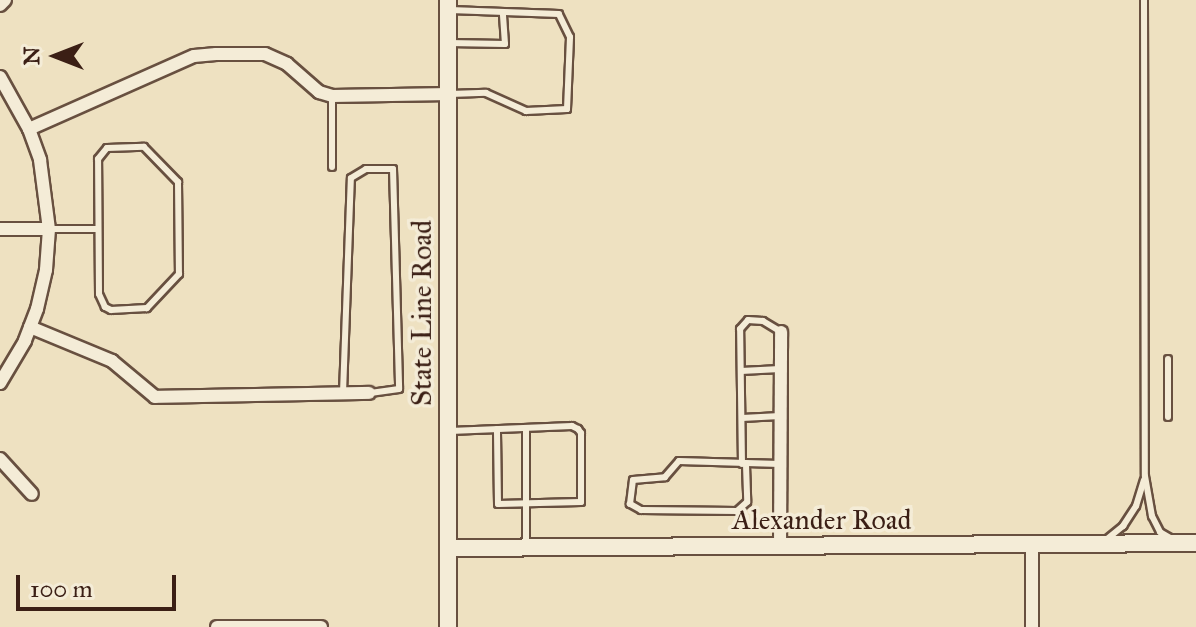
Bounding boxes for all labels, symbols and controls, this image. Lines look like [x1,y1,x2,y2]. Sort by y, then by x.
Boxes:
north arrow [16,16,96,96]
text: N [18,47,45,65]
street label: State Line Road [405,220,439,406]
street label: Alexander Road [732,503,912,537]
scale bar [20,559,180,609]
text: 100 m [30,574,93,604]

